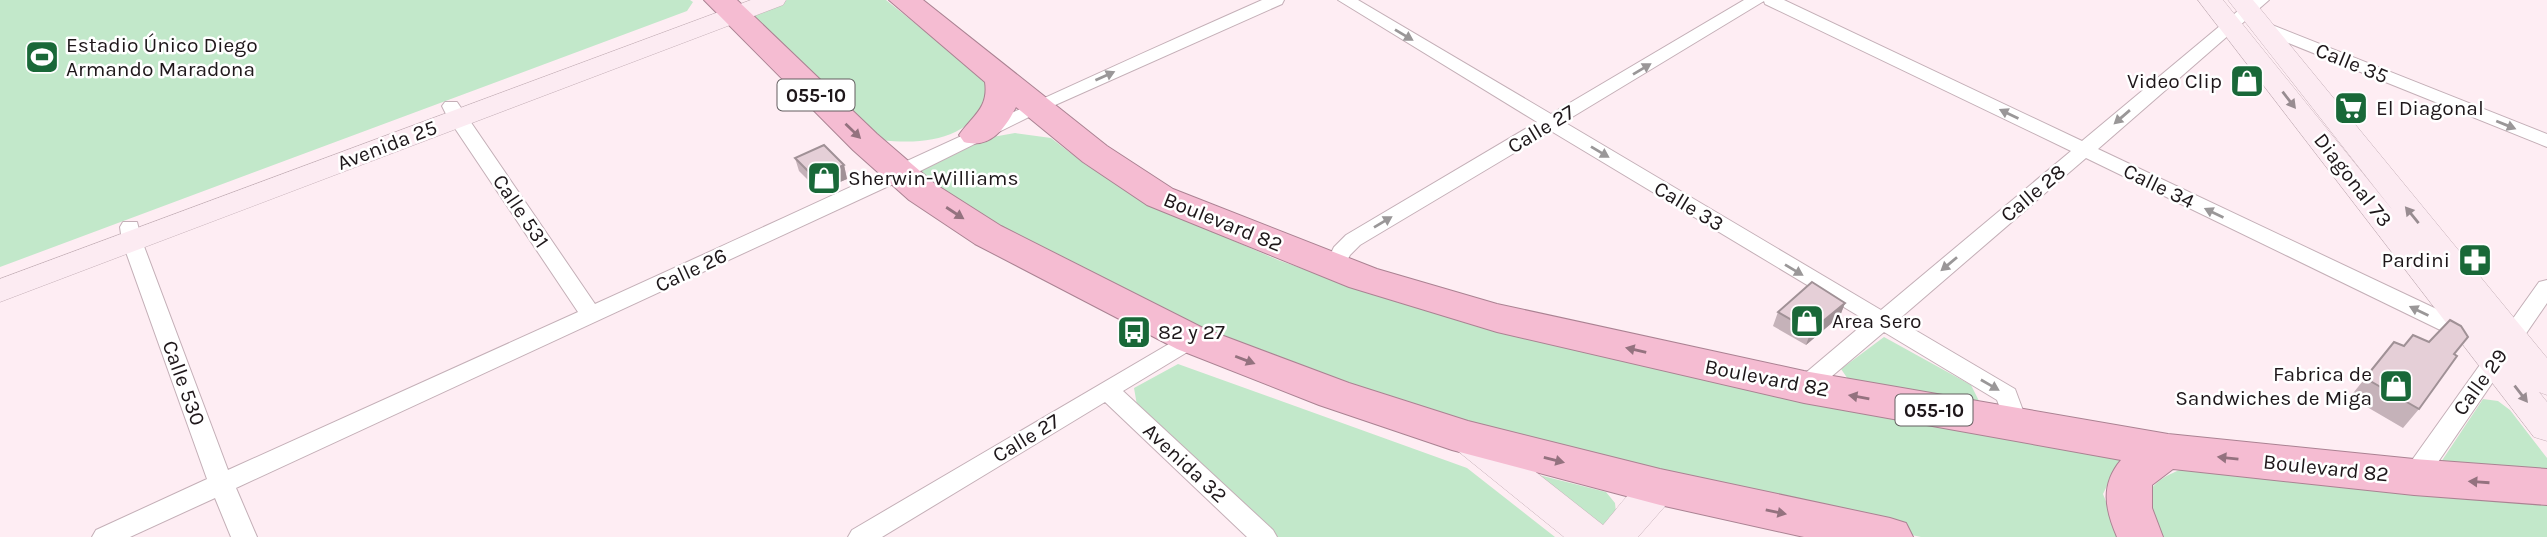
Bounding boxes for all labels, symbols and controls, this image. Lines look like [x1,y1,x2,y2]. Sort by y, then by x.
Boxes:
one-way arrow [1395,29,1414,41]
place label: Estadio Único Diego Armando Maradona [66,33,258,81]
sports icon: Estadio Único Diego Armando Maradona [23,38,61,76]
street label: Calle 35 [2312,38,2392,88]
one-way arrow [1632,62,1651,75]
shop icon: Video Clip [2228,62,2266,100]
place label: Video Clip [2127,69,2222,93]
one-way arrow [1095,70,1116,81]
road number: 055-10 [778,80,854,110]
supermarket icon: El Diagonal [2332,89,2370,127]
one-way arrow [2282,91,2296,109]
place label: El Diagonal [2376,96,2484,120]
street label: Calle 27 [1503,100,1579,158]
one-way arrow [1999,109,2019,120]
one-way arrow [2114,109,2131,124]
street label: Avenida 25 [334,115,440,175]
one-way arrow [2495,119,2516,130]
one-way arrow [845,122,862,139]
street label: Diagonal 73 [2309,128,2397,232]
one-way arrow [1590,146,1609,158]
shop icon: Sherwin-Williams [805,159,843,197]
street label: Calle 28 [1996,159,2070,227]
street label: Calle 34 [2120,159,2199,214]
place label: Sherwin-Williams [848,166,1019,190]
street label: Calle 531 [488,170,554,252]
street label: Calle 33 [1650,176,1728,236]
street label: Boulevard 82 [1160,187,1286,257]
one-way arrow [2405,206,2420,223]
one-way arrow [945,207,964,220]
one-way arrow [2204,207,2224,218]
one-way arrow [1374,216,1393,229]
pharmacy icon: Pardini [2456,241,2494,279]
street label: Calle 26 [651,243,731,297]
place label: Pardini [2382,248,2450,272]
one-way arrow [1940,256,1958,272]
one-way arrow [1785,263,1804,276]
shop icon: Area Sero [1788,302,1826,340]
one-way arrow [2409,305,2429,317]
place label: Area Sero [1832,309,1922,333]
bus stop icon: 82 y 27 [1115,313,1153,351]
place label: 82 y 27 [1158,320,1225,344]
street label: Calle 530 [158,337,210,429]
one-way arrow [1625,344,1647,355]
street label: Calle 29 [2448,344,2512,420]
street label: Boulevard 82 [1703,354,1831,402]
one-way arrow [1234,355,1255,366]
place label: Fabrica de Sandwiches de Miga [2175,362,2372,410]
shop icon: Fabrica de Sandwiches de Miga [2377,367,2415,405]
one-way arrow [1981,379,2000,391]
one-way arrow [2513,386,2528,403]
one-way arrow [1848,391,1870,402]
road number: 055-10 [1896,394,1972,426]
street label: Calle 27 [988,409,1064,467]
street label: Avenida 32 [1138,418,1232,508]
street label: Boulevard 82 [2262,449,2390,487]
one-way arrow [2217,452,2239,463]
one-way arrow [1543,455,1565,466]
one-way arrow [2468,477,2490,488]
one-way arrow [1765,507,1787,518]

